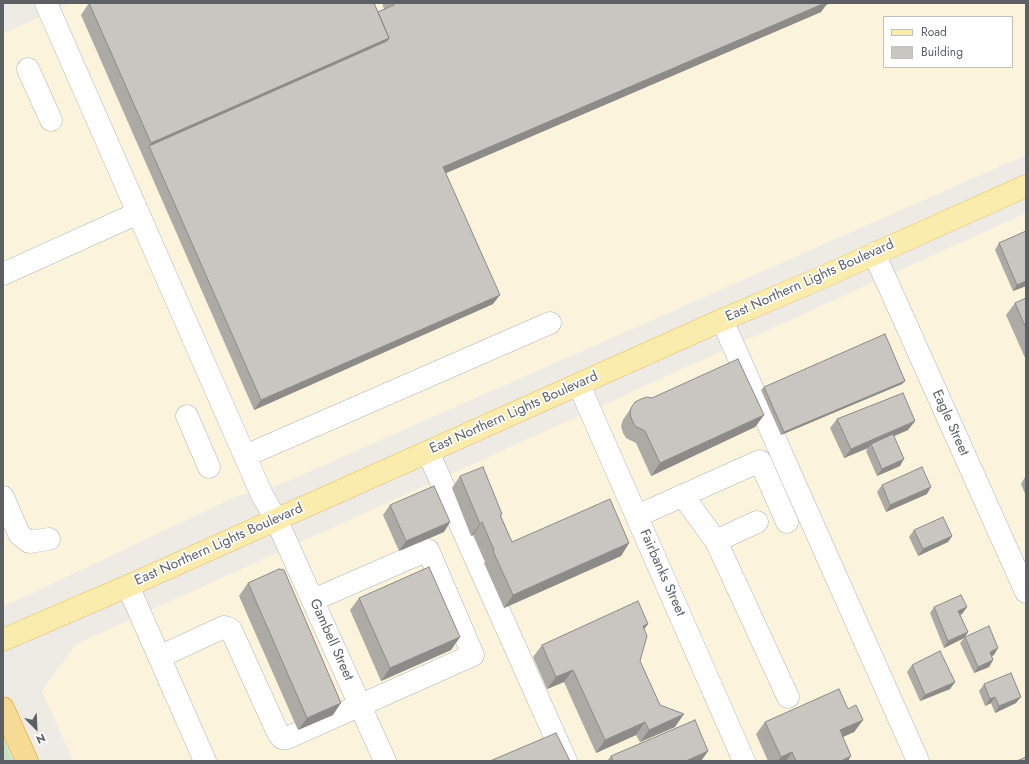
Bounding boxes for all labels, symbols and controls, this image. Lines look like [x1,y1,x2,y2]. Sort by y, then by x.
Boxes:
legend [883,16,1013,68]
text: Road [921,23,947,41]
text: Building [921,43,963,61]
street label: East Northern Lights Boulevard [723,236,897,326]
street label: East Northern Lights Boulevard [427,368,601,458]
street label: Eagle Street [928,387,972,459]
street label: East Northern Lights Boulevard [132,500,306,590]
street label: Fairbanks Street [635,527,689,619]
street label: Gambell Street [305,597,357,683]
north arrow [16,708,56,748]
text: N [34,730,48,748]

